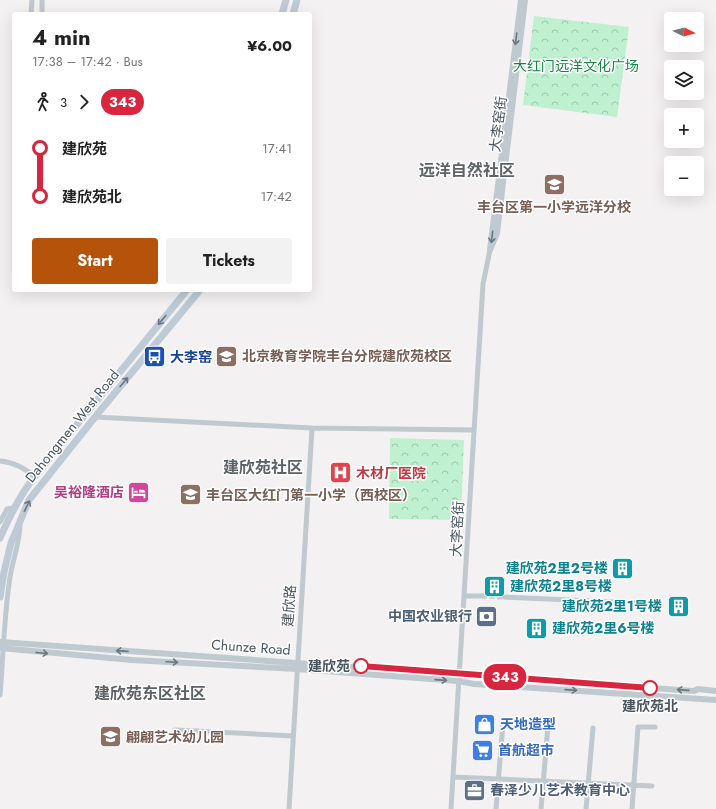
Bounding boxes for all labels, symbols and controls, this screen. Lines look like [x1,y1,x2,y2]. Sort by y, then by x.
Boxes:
north arrow [664,12,704,52]
map controls [664,12,704,196]
text: 4 min [32,21,91,53]
one-way arrow [512,32,520,45]
text: ¥6.00 [247,35,292,57]
text: 17:38 – 17:42 · Bus [32,52,143,71]
park label: 大红门远洋文化广场 [513,56,639,76]
button: layers [664,60,704,100]
icon: walk [32,91,54,113]
icon: forward [73,91,95,113]
text: 343 [109,92,136,112]
text: 3 [60,93,67,112]
street label: 大李窑街 [485,95,511,153]
button: + [664,108,704,148]
text: 建欣苑 [62,138,107,160]
text: 17:41 [262,139,292,158]
button: − [664,156,704,196]
district label: 远洋自然社区 [419,159,515,182]
school or university icon: 丰台区第一小学远洋分校 [541,172,567,198]
text: 建欣苑北 [62,186,122,208]
text: 17:42 [260,187,292,206]
place label: 丰台区第一小学远洋分校 [477,197,631,217]
one-way arrow [488,230,496,243]
button: Start [32,238,158,284]
button: Tickets [166,238,292,284]
one-way arrow [157,315,166,325]
school or university icon: 北京教育学院丰台分院建欣苑校区 [213,343,239,369]
bus stop icon: 大李窑 [141,344,167,370]
place label: 北京教育学院丰台分院建欣苑校区 [242,346,452,366]
place label: 大李窑 [170,347,212,367]
street label: Dahongmen West Road [20,365,124,487]
one-way arrow [120,376,128,387]
district label: 建欣苑社区 [223,456,303,479]
hospital icon: 木材厂医院 [328,460,354,486]
place label: 木材厂医院 [356,463,426,483]
hotel icon: 吴裕隆酒店 [126,479,152,505]
place label: 吴裕隆酒店 [54,482,124,502]
school or university icon: 丰台区大红门第一小学（西校区） [177,482,203,508]
place label: 丰台区大红门第一小学（西校区） [206,485,416,505]
one-way arrow [23,500,31,512]
street label: 大李窑街 [446,501,468,557]
building icon: 建欣苑2里2号楼 [610,555,636,581]
place label: 建欣苑2里2号楼 [506,558,608,578]
building icon: 建欣苑2里8号楼 [481,573,507,599]
place label: 建欣苑2里8号楼 [510,576,612,596]
street label: 建欣路 [278,584,300,628]
building icon: 建欣苑2里1号楼 [665,593,691,619]
place label: 建欣苑2里1号楼 [562,596,662,616]
bank icon: 中国农业银行 [474,603,500,629]
place label: 中国农业银行 [388,606,472,626]
building icon: 建欣苑2里6号楼 [523,615,549,641]
place label: 建欣苑2里6号楼 [552,618,655,638]
street label: Chunze Road [211,634,291,660]
one-way arrow [116,648,129,655]
one-way arrow [35,649,48,656]
place label: 建欣苑 [308,656,350,676]
one-way arrow [165,658,178,666]
marker: 建欣苑 [353,658,369,674]
line badge: 343 [482,664,528,690]
text: 343 [491,667,519,687]
one-way arrow [434,677,447,684]
marker: 建欣苑北 [642,680,658,696]
district label: 建欣苑东区社区 [94,682,206,705]
one-way arrow [677,686,690,693]
one-way arrow [564,687,577,694]
place label: 建欣苑北 [622,696,678,716]
shop icon: 天地造型 [472,711,498,737]
place label: 天地造型 [500,714,556,734]
school or university icon: 翩翩艺术幼儿园 [98,724,124,750]
place label: 翩翩艺术幼儿园 [126,727,224,747]
supermarket icon: 首航超市 [469,737,495,763]
place label: 首航超市 [498,740,554,760]
office icon: 春泽少儿艺术教育中心 [462,777,488,803]
place label: 春泽少儿艺术教育中心 [490,780,630,800]

